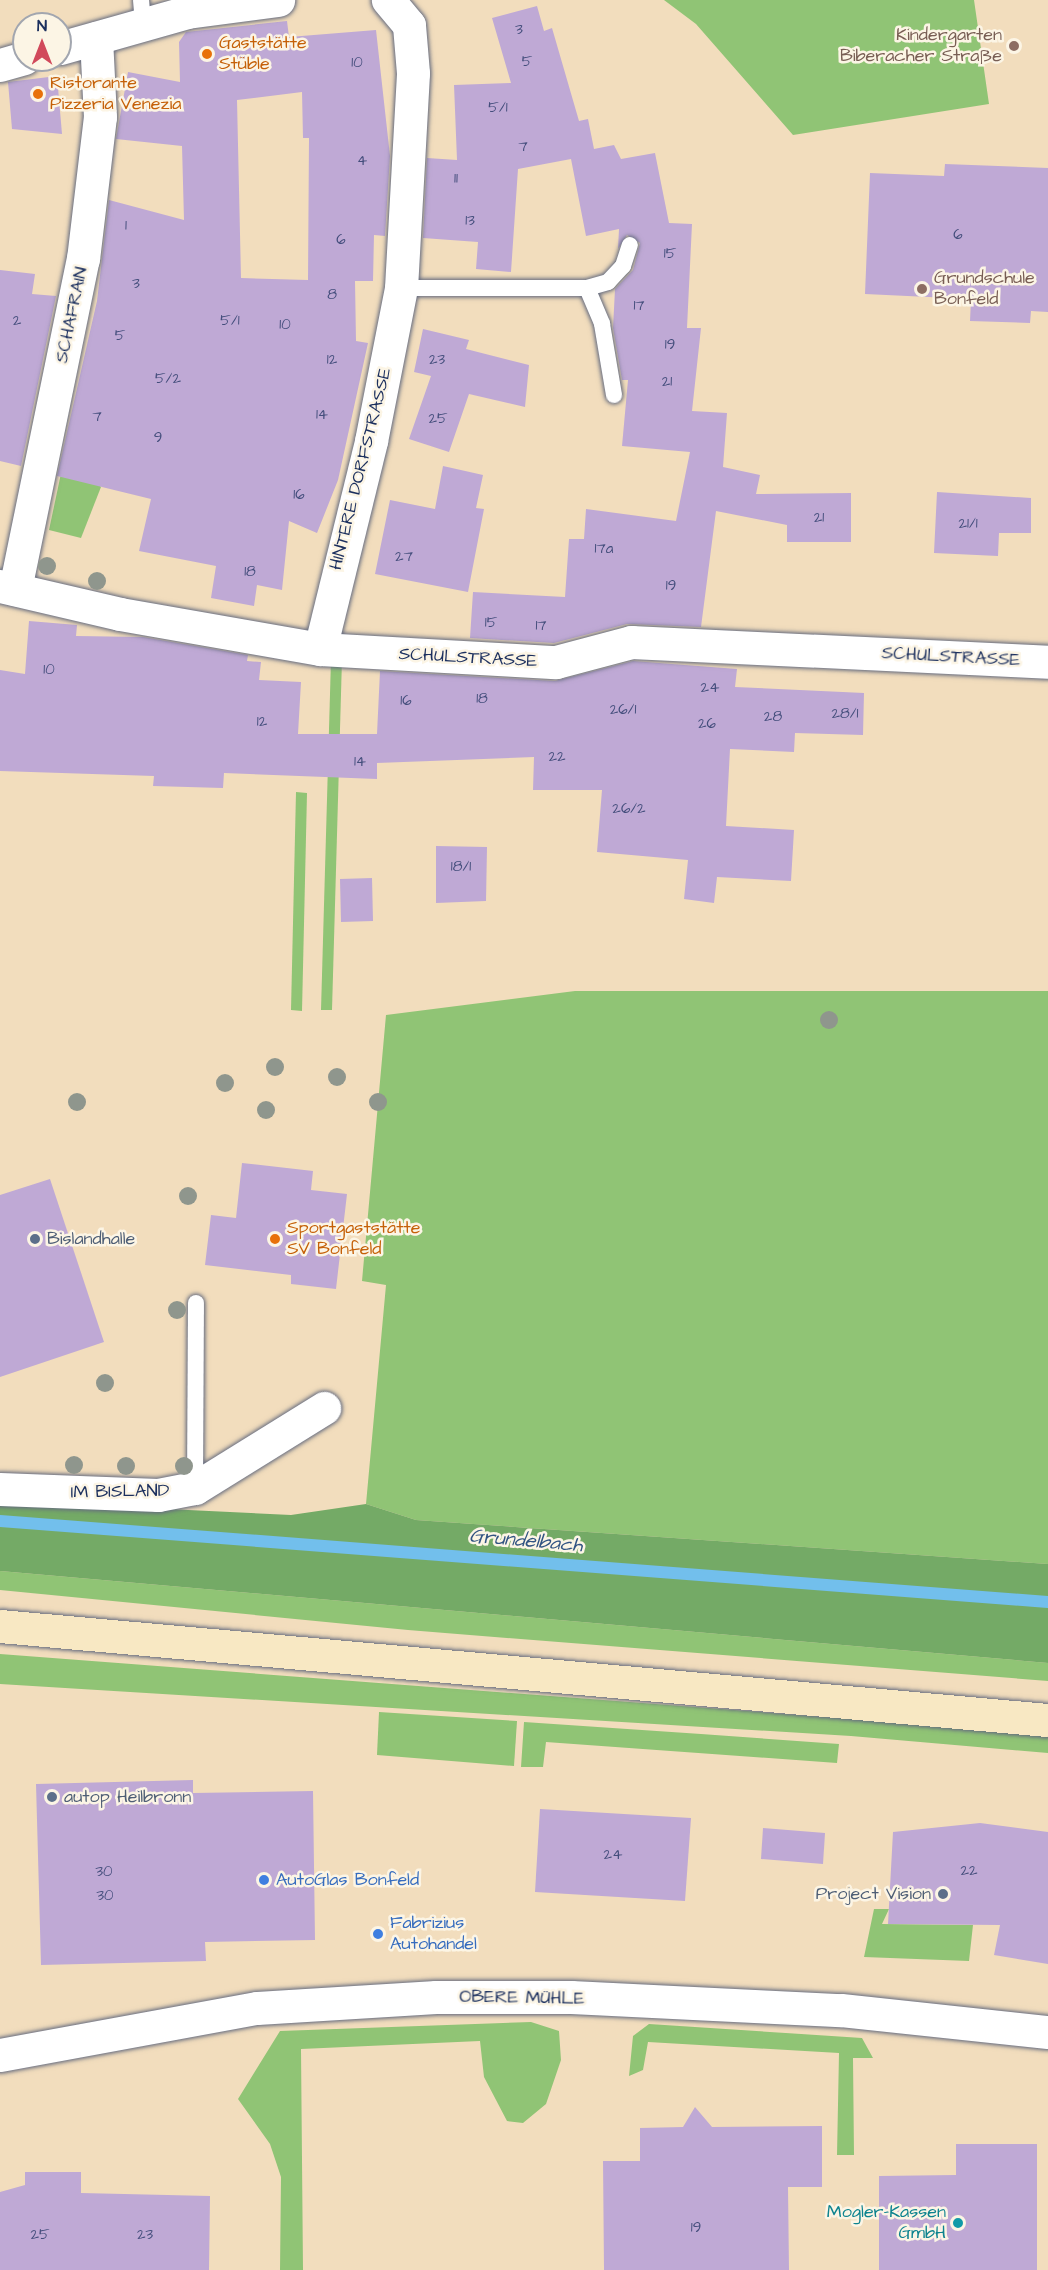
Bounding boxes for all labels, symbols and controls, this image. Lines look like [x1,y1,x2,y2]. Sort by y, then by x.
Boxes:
north arrow [12,12,72,72]
text: N [37,15,47,37]
house number: 3 [515,21,523,39]
place label: Kindergarten Biberacher Straße [840,25,1002,68]
place label: Gaststätte Stüble [219,33,307,76]
marker: Kindergarten Biberacher Straße [1007,39,1021,53]
marker: Gaststätte Stüble [200,47,214,61]
house number: 5 [522,53,532,71]
house number: 10 [351,54,363,72]
place label: Ristorante Pizzeria Venezia [50,73,181,116]
marker: Ristorante Pizzeria Venezia [31,87,45,101]
house number: 5/1 [488,99,508,117]
house number: 7 [518,138,528,156]
house number: 4 [357,152,367,170]
house number: 11 [454,170,458,188]
house number: 13 [465,212,475,230]
house number: 1 [125,217,127,235]
house number: 6 [953,226,963,244]
house number: 6 [336,231,346,249]
house number: 15 [664,245,676,263]
street label: SCHAFRAIN [51,265,93,365]
place label: Grundschule Bonfeld [934,268,1035,310]
house number: 3 [132,275,140,293]
marker: Grundschule Bonfeld [915,282,929,296]
house number: 8 [327,286,337,304]
house number: 17 [633,297,645,315]
house number: 2 [13,312,21,330]
house number: 5/1 [220,312,240,330]
house number: 10 [279,316,291,334]
house number: 5 [115,327,125,345]
house number: 19 [665,336,675,354]
house number: 12 [327,351,337,369]
house number: 23 [429,351,445,369]
street label: HINTERE DORFSTRASSE [325,366,397,572]
house number: 5/2 [155,370,181,388]
house number: 21 [662,373,672,391]
house number: 14 [316,406,328,424]
house number: 7 [92,408,102,426]
house number: 25 [428,410,448,428]
house number: 9 [154,429,162,447]
house number: 16 [293,486,305,504]
house number: 21 [814,509,824,527]
house number: 21/1 [958,515,978,533]
house number: 17a [595,540,613,558]
house number: 27 [395,548,413,566]
house number: 18 [244,563,256,581]
house number: 19 [666,577,676,595]
house number: 15 [485,614,497,632]
house number: 17 [535,617,547,635]
street label: SCHULSTRASSE [881,643,1021,671]
street label: SCHULSTRASSE [398,644,538,672]
house number: 10 [43,661,55,679]
house number: 24 [701,679,719,697]
house number: 18 [476,690,488,708]
house number: 16 [400,692,412,710]
house number: 26/1 [610,701,636,719]
house number: 28/1 [831,705,859,723]
house number: 28 [764,708,782,726]
house number: 12 [257,713,267,731]
house number: 26 [698,715,716,733]
house number: 22 [548,748,566,766]
house number: 14 [354,753,366,771]
house number: 26/2 [612,800,646,818]
house number: 18/1 [451,858,471,876]
place label: Sportgaststätte SV Bonfeld [287,1218,420,1260]
place label: Bislandhalle [47,1228,135,1250]
marker: Bislandhalle [28,1232,42,1246]
marker: Sportgaststätte SV Bonfeld [268,1232,282,1246]
street label: IM BISLAND [70,1480,170,1504]
water label: Grundelbach [469,1524,583,1558]
place label: autop Heilbronn [64,1786,191,1808]
marker: autop Heilbronn [45,1790,59,1804]
house number: 24 [604,1846,622,1864]
house number: 22 [960,1862,978,1880]
house number: 30 [95,1863,113,1881]
place label: AutoGlas Bonfeld [276,1869,419,1891]
marker: AutoGlas Bonfeld [257,1873,271,1887]
place label: Project Vision [816,1883,931,1905]
house number: 30 [96,1887,114,1905]
marker: Project Vision [936,1887,950,1901]
place label: Fabrizius Autohandel [390,1913,477,1956]
marker: Fabrizius Autohandel [371,1927,385,1941]
street label: OBERE MÜHLE [459,1986,585,2010]
place label: Mogler-Kassen GmbH [827,2202,946,2244]
marker: Mogler-Kassen GmbH [951,2216,965,2230]
house number: 19 [691,2219,701,2237]
house number: 25 [30,2226,50,2244]
house number: 23 [137,2226,153,2244]

